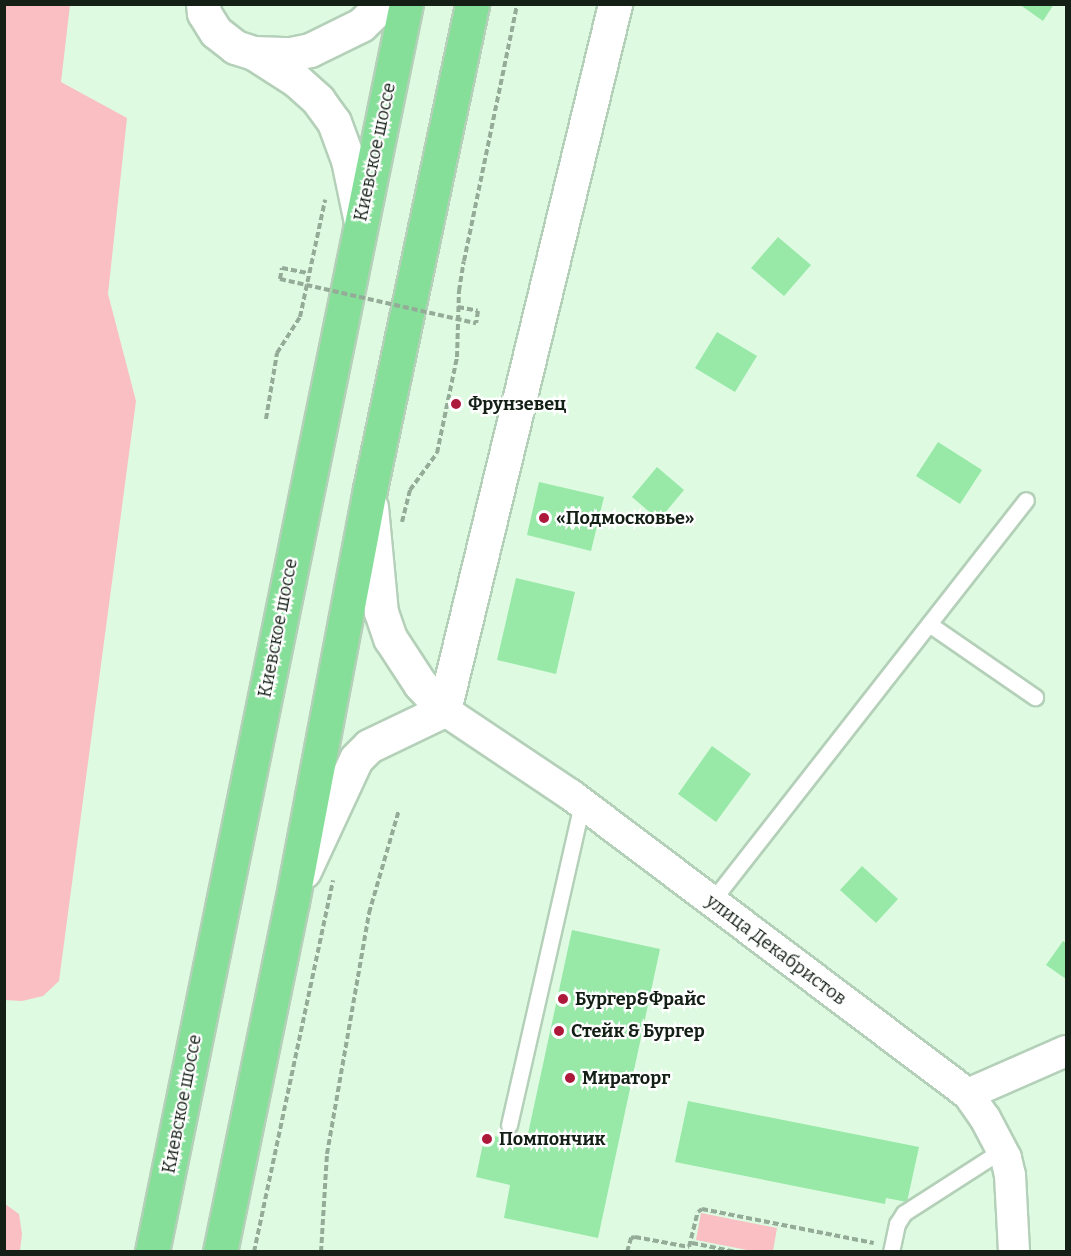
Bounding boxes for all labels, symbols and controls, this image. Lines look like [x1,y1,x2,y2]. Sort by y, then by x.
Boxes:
street label: Киевское шоссе [350,81,400,223]
place label: Фрунзевец [468,393,566,415]
marker: Фрунзевец [449,397,463,411]
place label: «Подмосковье» [556,507,694,529]
marker: «Подмосковье» [537,511,551,525]
street label: Киевское шоссе [254,557,302,699]
street label: улица Декабристов [702,890,850,1010]
place label: Бургер&Фрайс [575,988,706,1010]
marker: Бургер&Фрайс [556,992,570,1006]
place label: Стейк & Бургер [571,1020,705,1042]
marker: Стейк & Бургер [552,1024,566,1038]
street label: Киевское шоссе [158,1033,206,1175]
place label: Мираторг [582,1067,670,1089]
marker: Мираторг [563,1071,577,1085]
place label: Помпончик [499,1128,606,1150]
marker: Помпончик [480,1132,494,1146]

